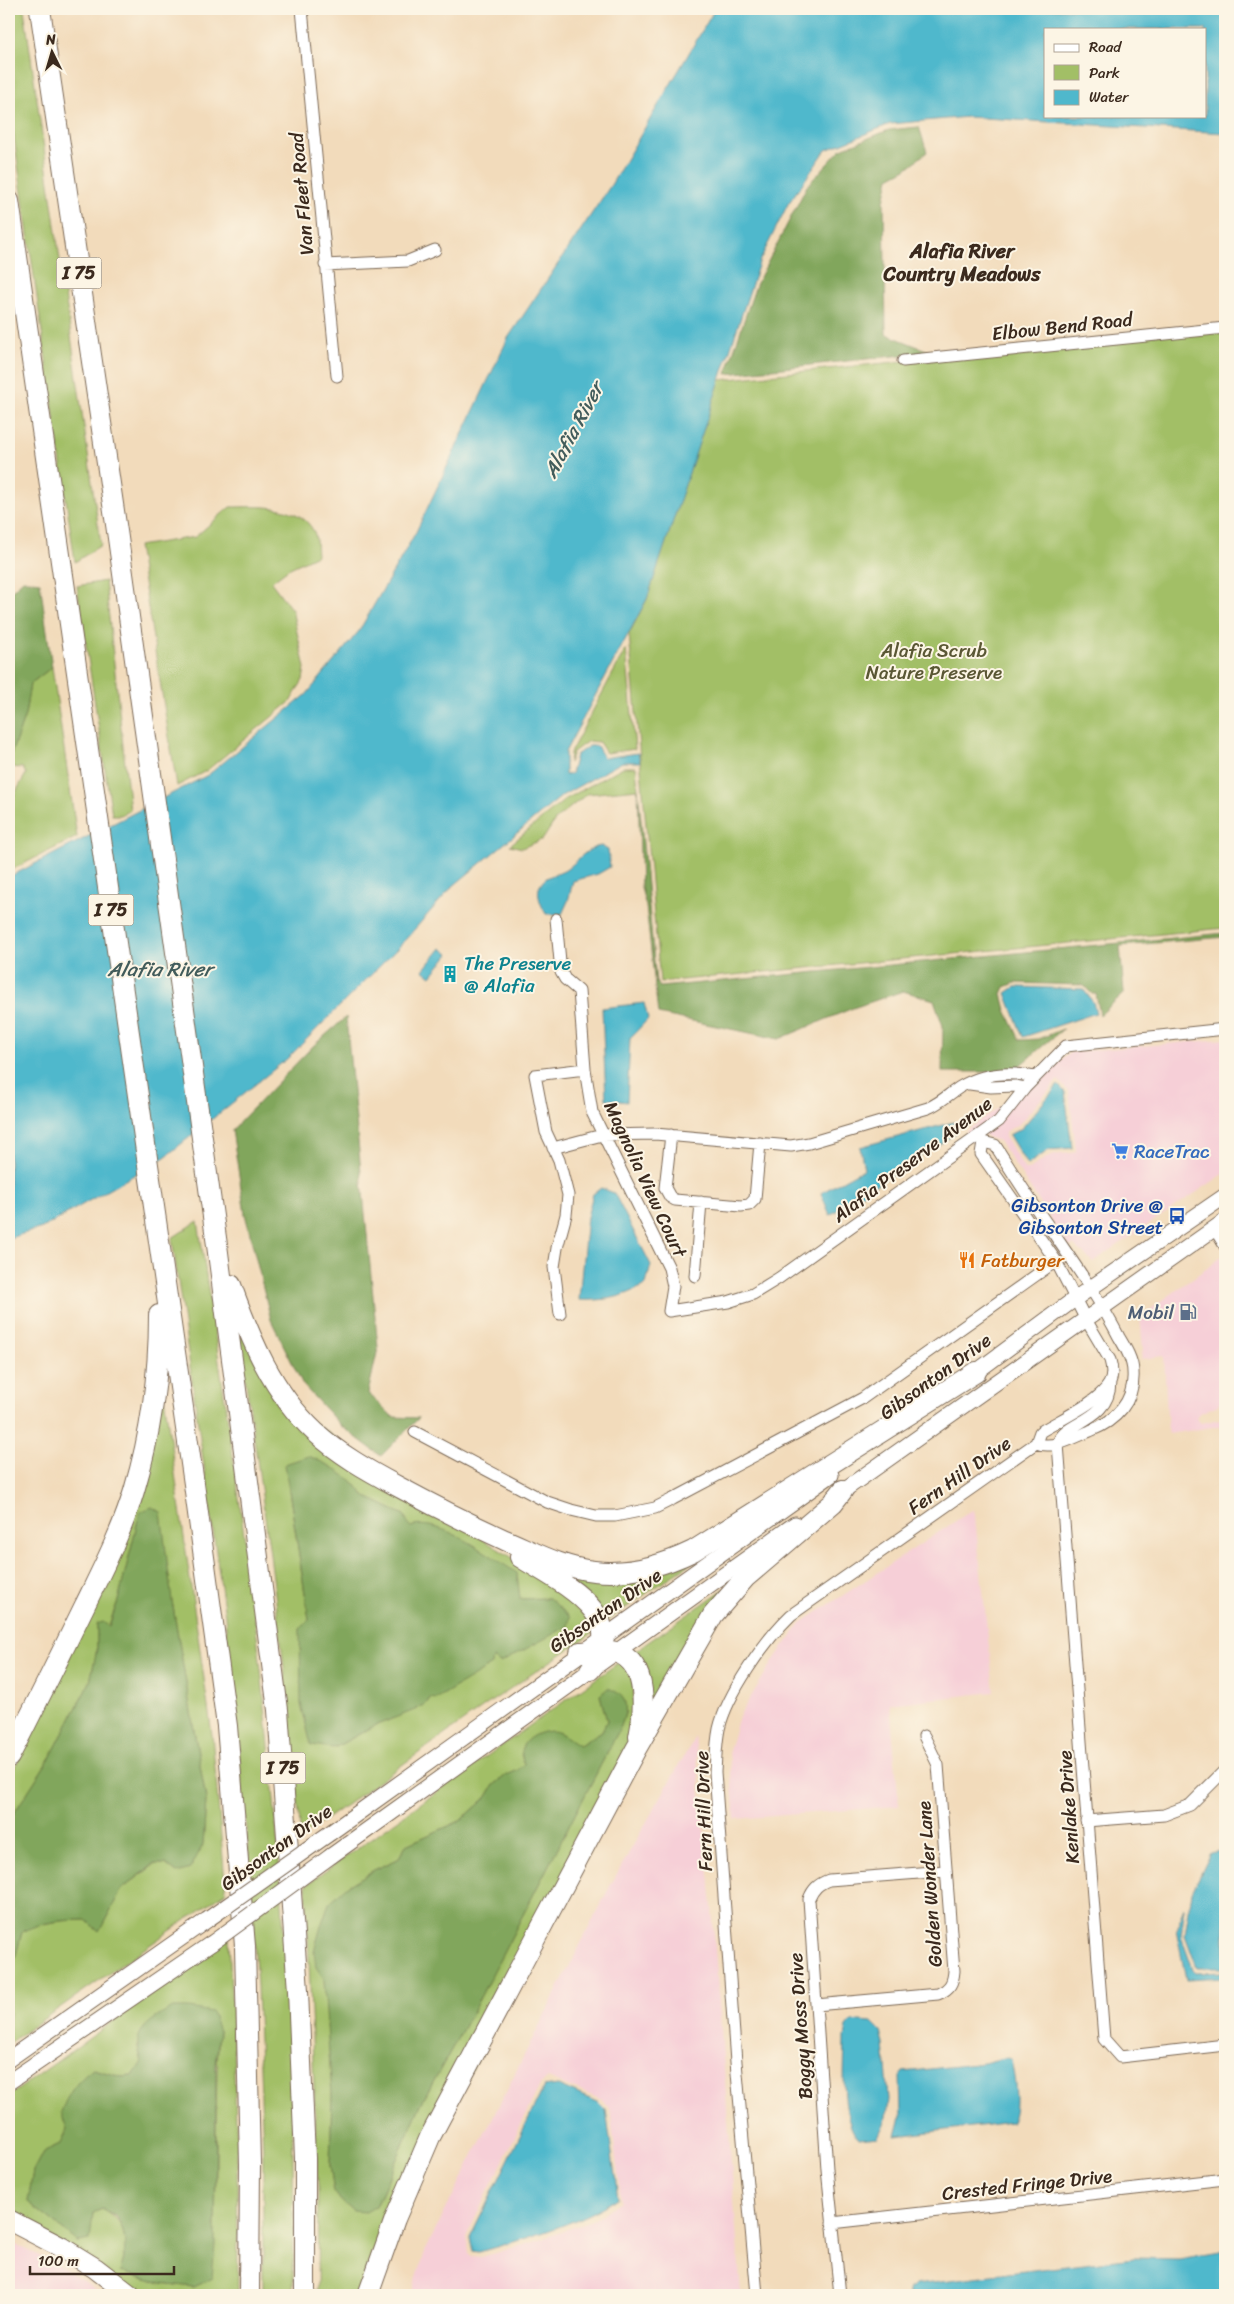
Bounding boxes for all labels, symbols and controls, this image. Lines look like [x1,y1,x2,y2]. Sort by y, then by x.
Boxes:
text: N [44,27,57,53]
north arrow [28,28,78,78]
legend [1044,28,1206,118]
text: Road [1089,34,1122,60]
text: Park [1089,60,1120,86]
text: Water [1089,84,1129,110]
street label: Van Fleet Road [280,130,323,256]
district label: Alafia River Country Meadows [883,234,1041,292]
road number: I 75 [56,258,102,288]
street label: Elbow Bend Road [990,302,1136,350]
water label: Alafia River [533,373,615,485]
park label: Alafia Scrub Nature Preserve [866,634,1002,689]
road number: I 75 [88,894,134,926]
place label: The Preserve @ Alafia [464,947,572,1002]
water label: Alafia River [107,952,216,987]
building icon: The Preserve @ Alafia [440,964,460,984]
street label: Alafia Preserve Avenue [824,1088,1000,1232]
street label: Magnolia View Court [595,1095,697,1264]
place label: RaceTrac [1134,1135,1210,1168]
supermarket icon: RaceTrac [1110,1141,1130,1161]
place label: Gibsonton Drive @ Gibsonton Street [1011,1189,1163,1244]
bus stop icon: Gibsonton Drive @ Gibsonton Street [1167,1206,1187,1226]
place label: Fatburger [981,1244,1065,1277]
restaurant icon: Fatburger [957,1250,977,1270]
place label: Mobil [1128,1296,1175,1329]
fuel station icon: Mobil [1178,1302,1198,1322]
street label: Gibsonton Drive [872,1324,999,1429]
street label: Fern Hill Drive [900,1427,1018,1524]
street label: Gibsonton Drive [542,1559,669,1662]
street label: Kenlake Drive [1048,1749,1089,1865]
street label: Fern Hill Drive [685,1750,722,1872]
road number: I 75 [260,1752,306,1784]
street label: Gibsonton Drive [213,1795,340,1900]
street label: Golden Wonder Lane [907,1800,952,1968]
street label: Boggy Moss Drive [779,1951,822,2100]
street label: Crested Fringe Drive [940,2159,1114,2210]
scale bar [30,2244,174,2276]
text: 100 m [38,2248,79,2274]

